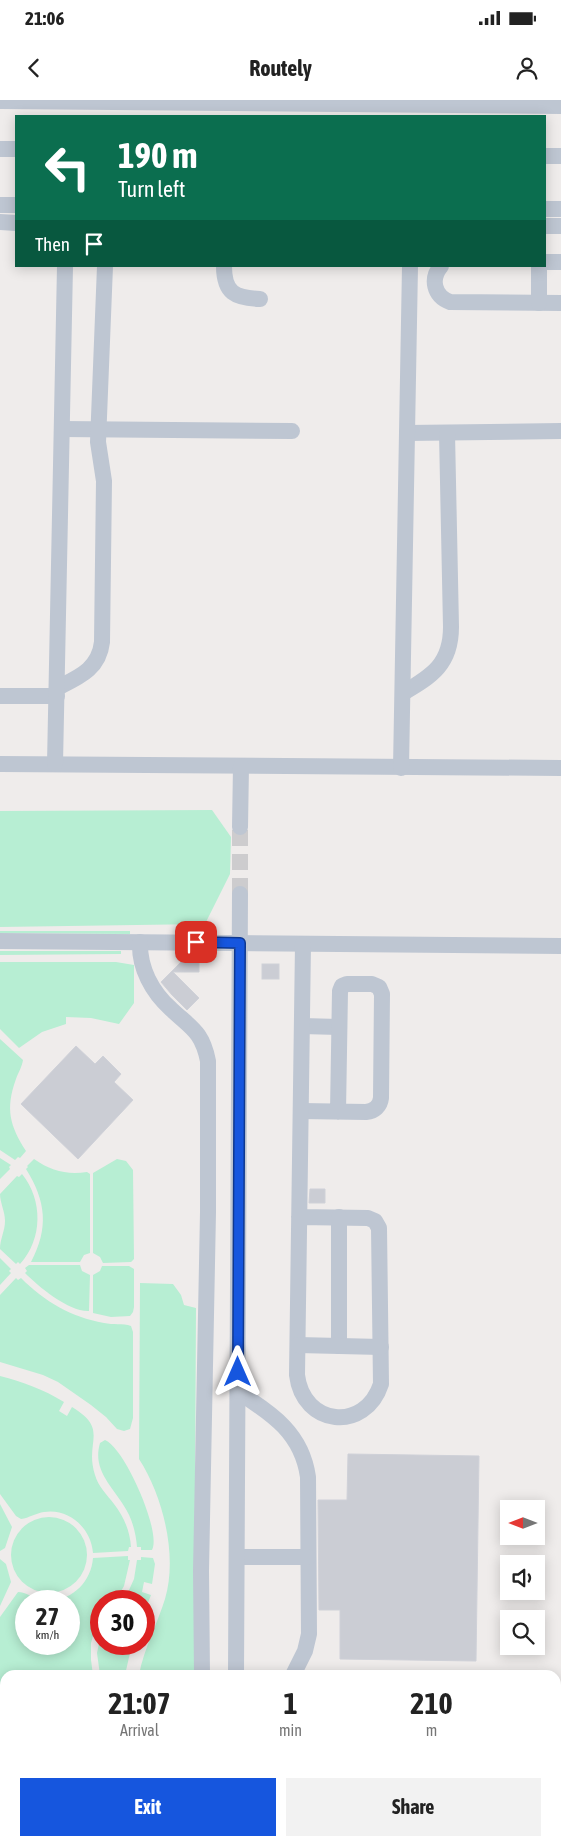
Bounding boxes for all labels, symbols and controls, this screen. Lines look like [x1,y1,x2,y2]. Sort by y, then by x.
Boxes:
text: 21:06 [25,7,64,29]
icon: back [20,54,48,82]
icon: person [513,54,541,82]
text: Routely [249,55,312,81]
icon: left [35,135,100,200]
text: 190 m [118,135,197,175]
text: Turn left [118,176,185,202]
icon: arrive [80,230,108,258]
text: Then [35,233,70,255]
pin [175,921,217,963]
icon: arrive [182,928,210,956]
position arrow [211,1345,263,1397]
north arrow [500,1500,545,1545]
map controls [500,1500,545,1655]
button: sound [500,1555,545,1600]
speed limit sign: 30 [90,1590,155,1655]
text: 27 [36,1602,59,1630]
button: search [500,1610,545,1655]
text: km/h [36,1628,59,1642]
text: 21:07 [108,1686,171,1720]
text: 1 [283,1686,298,1720]
text: 210 [410,1686,453,1720]
text: Arrival [120,1721,159,1739]
text: min [279,1721,302,1739]
text: m [426,1721,437,1739]
button: Exit [20,1778,276,1836]
button: Share [286,1778,541,1836]

